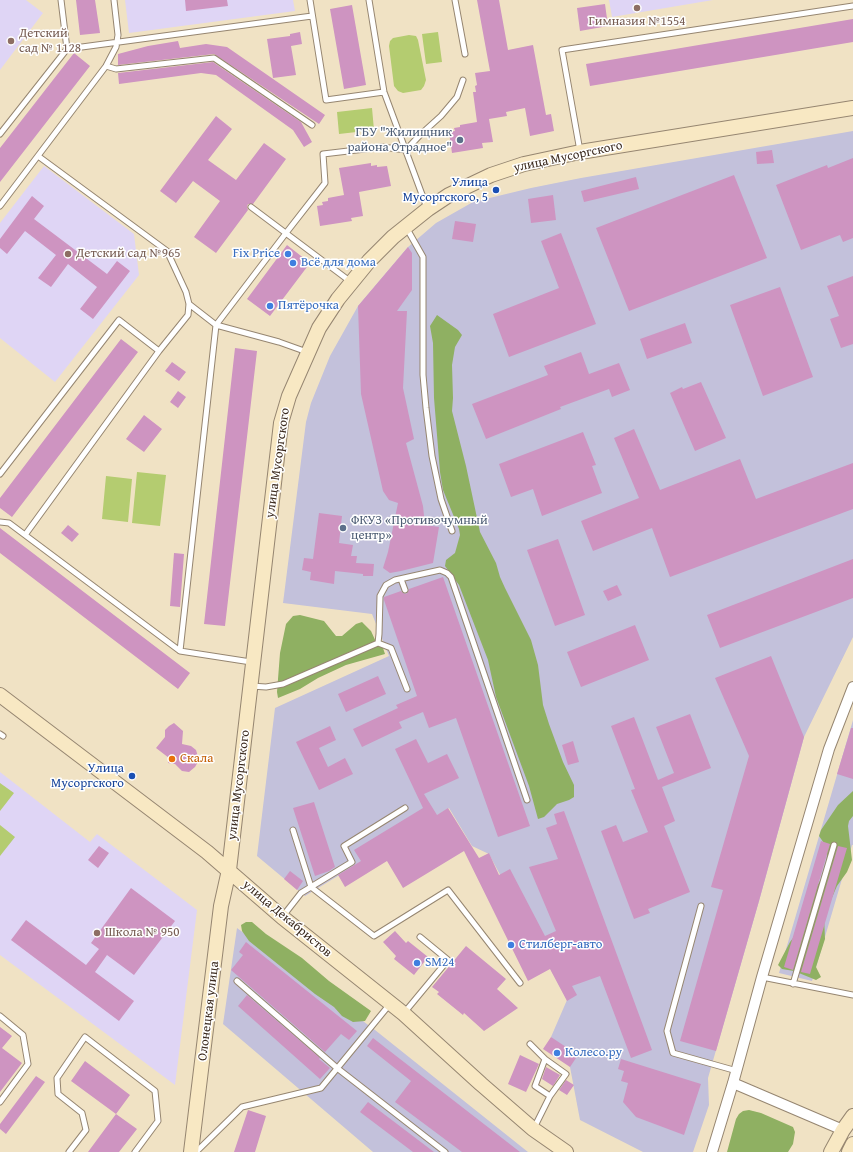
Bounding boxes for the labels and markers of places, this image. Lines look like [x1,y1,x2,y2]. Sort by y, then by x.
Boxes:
marker: Гимназия №1554 [632,3,642,13]
place label: Гимназия №1554 [588,14,686,30]
place label: Детский сад № 1128 [19,26,81,57]
marker: Детский сад № 1128 [6,36,16,46]
place label: ГБУ "Жилищник района Отрадное" [347,125,452,156]
marker: ГБУ "Жилищник района Отрадное" [455,135,465,145]
place label: Улица Мусоргского, 5 [403,175,488,206]
marker: Улица Мусоргского, 5 [491,185,501,195]
place label: Детский сад №965 [76,246,181,262]
place label: Fix Price [233,246,280,262]
marker: Детский сад №965 [63,249,73,259]
marker: Fix Price [283,249,293,259]
place label: Всё для дома [301,255,376,271]
marker: Всё для дома [288,258,298,268]
place label: Пятёрочка [278,298,339,314]
marker: Пятёрочка [265,301,275,311]
place label: ФКУЗ «Противочумный центр» [351,513,488,544]
marker: ФКУЗ «Противочумный центр» [338,523,348,533]
place label: Скала [180,751,213,767]
marker: Скала [167,754,177,764]
place label: Улица Мусоргского [51,761,124,792]
marker: Улица Мусоргского [127,771,137,781]
place label: Школа № 950 [105,925,179,941]
marker: Школа № 950 [92,928,102,938]
place label: Стилберг-авто [519,937,602,953]
marker: Стилберг-авто [506,940,516,950]
place label: SM24 [425,955,455,971]
marker: SM24 [412,958,422,968]
place label: Колесо.ру [565,1045,622,1061]
marker: Колесо.ру [552,1048,562,1058]

